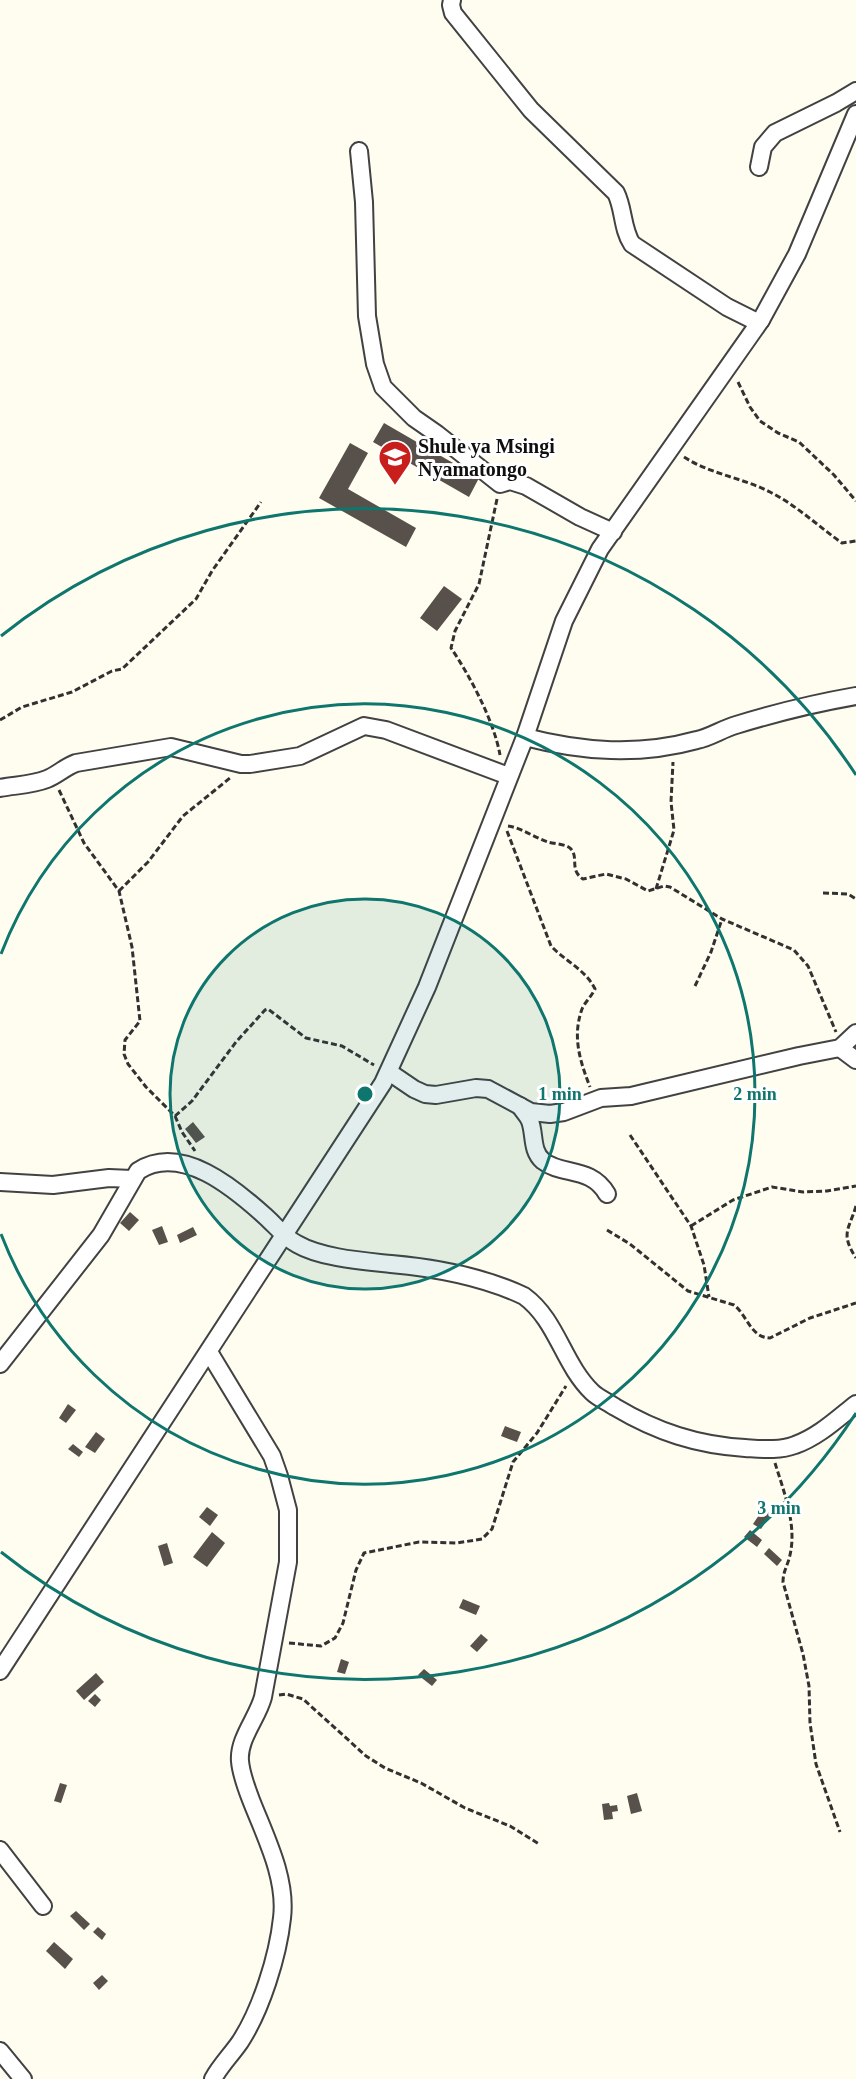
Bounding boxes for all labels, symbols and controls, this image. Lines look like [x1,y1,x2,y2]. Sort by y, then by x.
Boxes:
place label: Shule ya Msingi Nyamatongo [418,435,555,481]
school or university icon: Shule ya Msingi Nyamatongo [377,439,413,486]
centre of rings [355,1084,375,1104]
text: 1 min [538,1084,582,1104]
text: 2 min [733,1084,777,1104]
text: 3 min [757,1498,801,1518]

